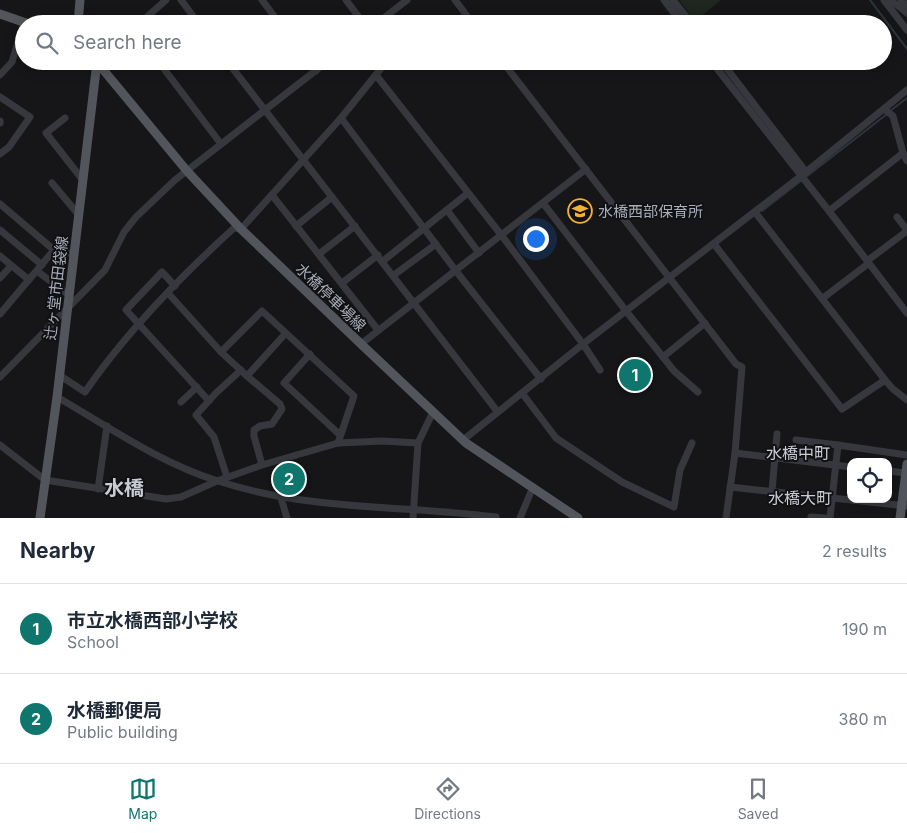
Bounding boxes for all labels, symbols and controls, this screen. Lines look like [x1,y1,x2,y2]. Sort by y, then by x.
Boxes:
search box [15,15,892,70]
icon: search [33,29,61,57]
text: Search here [73,31,182,54]
school or university icon: 水橋西部保育所 [567,198,593,224]
place label: 水橋西部保育所 [598,202,703,221]
your location [523,226,549,252]
street label: 辻ヶ堂市田袋線 [40,235,72,341]
street label: 水橋停車場線 [292,259,370,335]
pin: 1 [619,356,651,394]
district label: 水橋中町 [766,443,830,463]
map controls [847,458,892,503]
button: locate [847,458,892,503]
pin: 2 [273,460,305,498]
district label: 水橋 [104,476,144,500]
district label: 水橋大町 [768,488,832,508]
text: Nearby [20,538,95,563]
text: 2 results [822,541,887,561]
text: 市立水橋西部小学校 [67,609,238,632]
text: 1 [33,619,39,639]
text: 190 m [842,619,887,639]
text: School [67,632,119,652]
text: 水橋郵便局 [67,699,162,722]
text: 2 [31,709,41,729]
text: 380 m [839,709,887,729]
text: Public building [67,722,178,742]
tab: Map [128,775,157,822]
tab: Directions [414,775,481,822]
tab: Saved [738,775,779,822]

